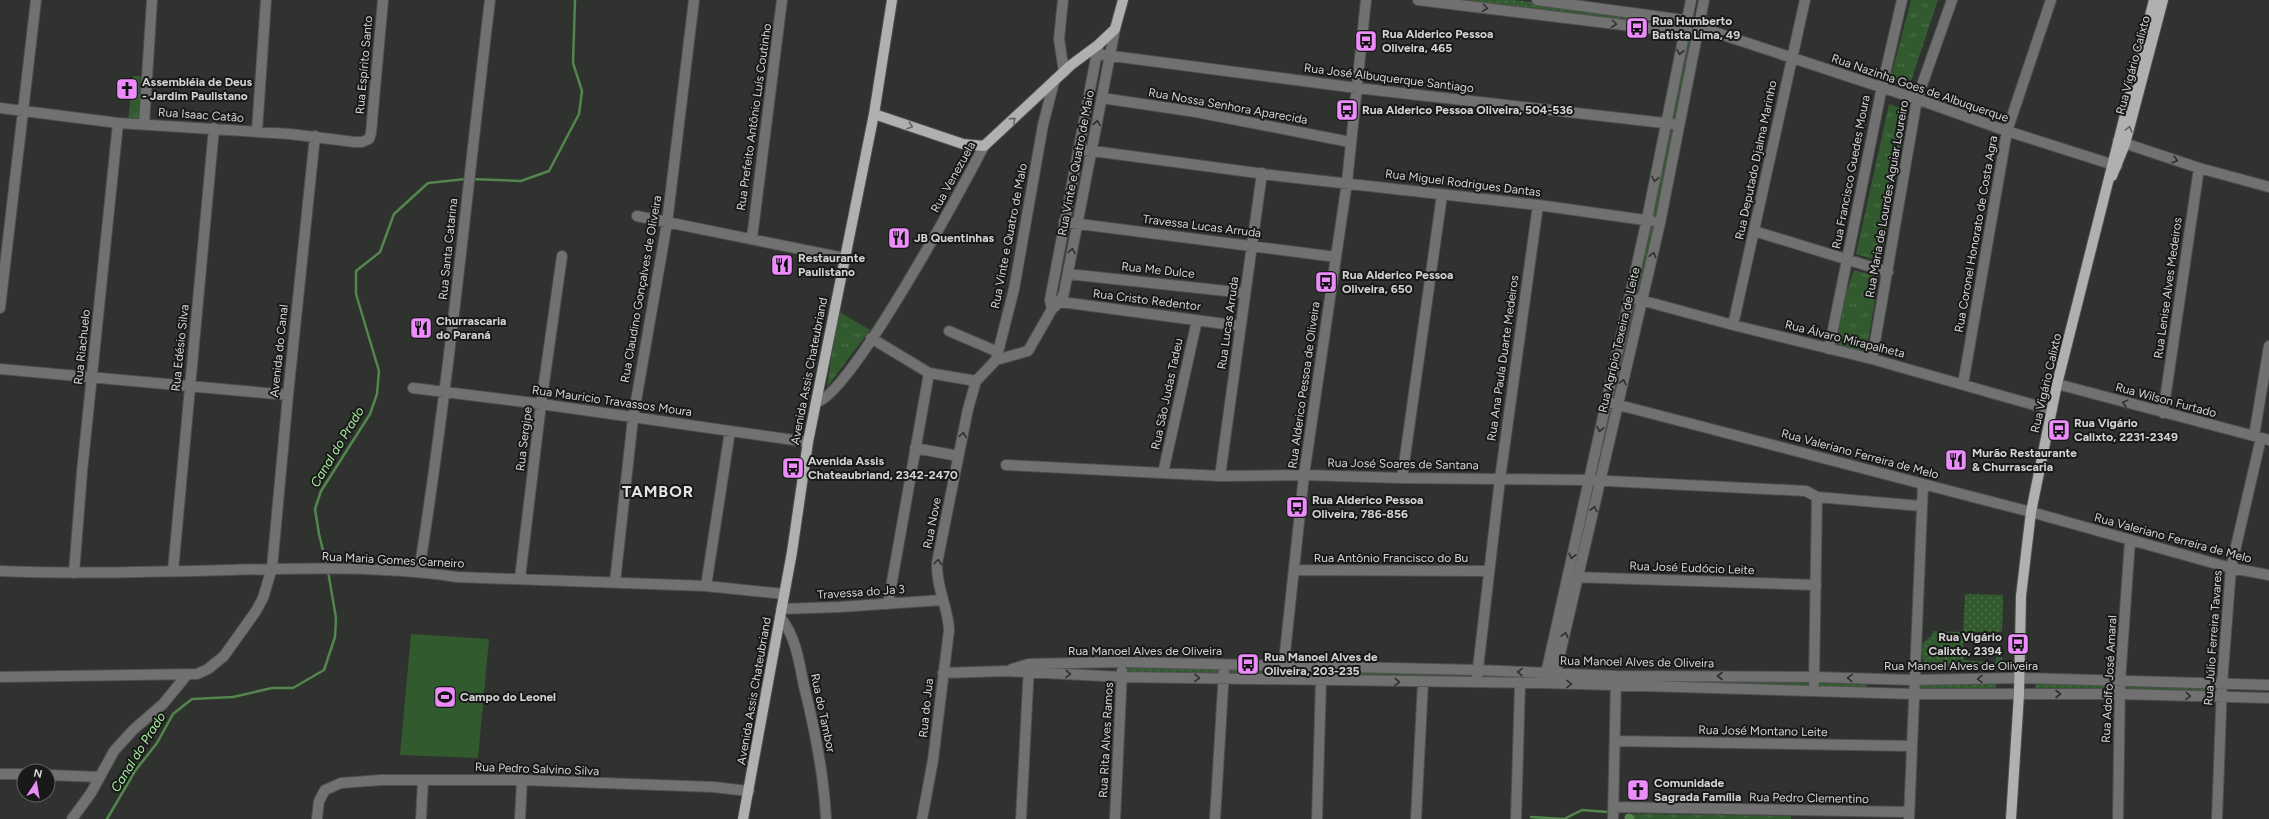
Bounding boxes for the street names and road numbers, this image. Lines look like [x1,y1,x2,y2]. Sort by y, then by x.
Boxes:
street label: Rua Vigário Calixto [2113,14,2153,116]
street label: Rua Espírito Santo [353,15,375,115]
street label: Rua Prefeito Antônio Luís Coutinho [734,22,774,212]
street label: Rua Nazinha Goes de Albuquerque [1830,51,2011,125]
street label: Rua José Albuquerque Santiago [1303,61,1475,95]
street label: Rua Deputado Djalma Marinho [1732,79,1780,241]
street label: Rua Nossa Senhora Aparecida [1147,85,1309,127]
street label: Rua Vinte e Quatro de Maio [1055,89,1097,237]
street label: Rua Francisco Guedes Moura [1829,94,1873,250]
street label: Rua Maria de Lourdes Aguiar Loureiro [1863,99,1911,299]
street label: Rua Isaac Catão [158,105,245,125]
street label: Rua Coronel Honorato de Costa Agra [1952,134,2000,334]
street label: Rua Venezuela [928,139,978,215]
street label: Rua Vinte e Quatro de Malo [988,162,1030,310]
street label: Rua Miguel Rodrigues Dantas [1384,167,1542,200]
street label: Rua Claudino Gonçalves de Oliveira [618,194,664,384]
street label: Rua Santa Catarina [436,197,460,301]
street label: Travessa Lucas Arruda [1142,212,1262,240]
street label: Rua Lenise Alves Medeiros [2151,216,2185,359]
street label: Rua Me Dulce [1121,259,1196,281]
street label: Rua Agrípio Texeira de Leite [1595,266,1643,414]
street label: Rua Ana Paula Duarte Medeiros [1484,274,1522,442]
street label: Rua Lucas Arruda [1215,276,1241,370]
street label: Rua Cristo Redentor [1092,286,1202,314]
street label: Avenida Assis Chateubriand [788,296,830,446]
street label: Rua Alderico Pessoa de Oliveira [1285,301,1323,469]
street label: Rua Edésio Silva [168,304,192,392]
street label: Avenida do Canal [267,304,291,398]
street label: Rua Riachuelo [71,309,93,385]
street label: Rua Álvaro Mirapalheta [1784,317,1906,361]
street label: Rua Vigário Calixto [2028,332,2064,434]
street label: Rua São Judas Tadeu [1148,337,1186,451]
street label: Rua Wilson Furtado [2114,380,2218,420]
street label: Rua Mauricio Travassos Moura [531,383,693,419]
street label: Rua Sergipe [513,406,535,472]
street label: Rua Valeriano Ferreira de Melo [1780,426,1940,482]
street label: Rua José Soares de Santana [1327,456,1479,472]
street label: Rua Nove [920,496,944,550]
street label: Rua Valeriano Ferreira de Melo [2093,510,2253,566]
street label: Rua Maria Gomes Carneiro [321,549,465,571]
street label: Rua Antônio Francisco do Bu [1314,551,1468,565]
street label: Rua José Eudócio Leite [1629,559,1755,577]
street label: Rua Júlio Ferreira Tavares [2201,570,2225,706]
street label: Travessa do Ja 3 [817,582,905,602]
street label: Rua Adolfo José Amaral [2099,615,2119,743]
street label: Avenida Assis Chateubriand [734,616,774,766]
street label: Rua Manoel Alves de Oliveira [1068,644,1222,658]
street label: Rua Manoel Alves de Oliveira [1560,654,1714,670]
street label: Rua Manoel Alves de Oliveira [1884,659,2038,673]
street label: Rua do Tambor [808,672,838,754]
street label: Rua do Jua [916,678,936,738]
street label: Rua Rita Alves Ramos [1096,682,1116,798]
street label: Rua José Montano Leite [1698,723,1828,739]
street label: Rua Pedro Salvino Silva [475,760,599,778]
street label: Rua Pedro Clementino [1749,790,1869,806]

